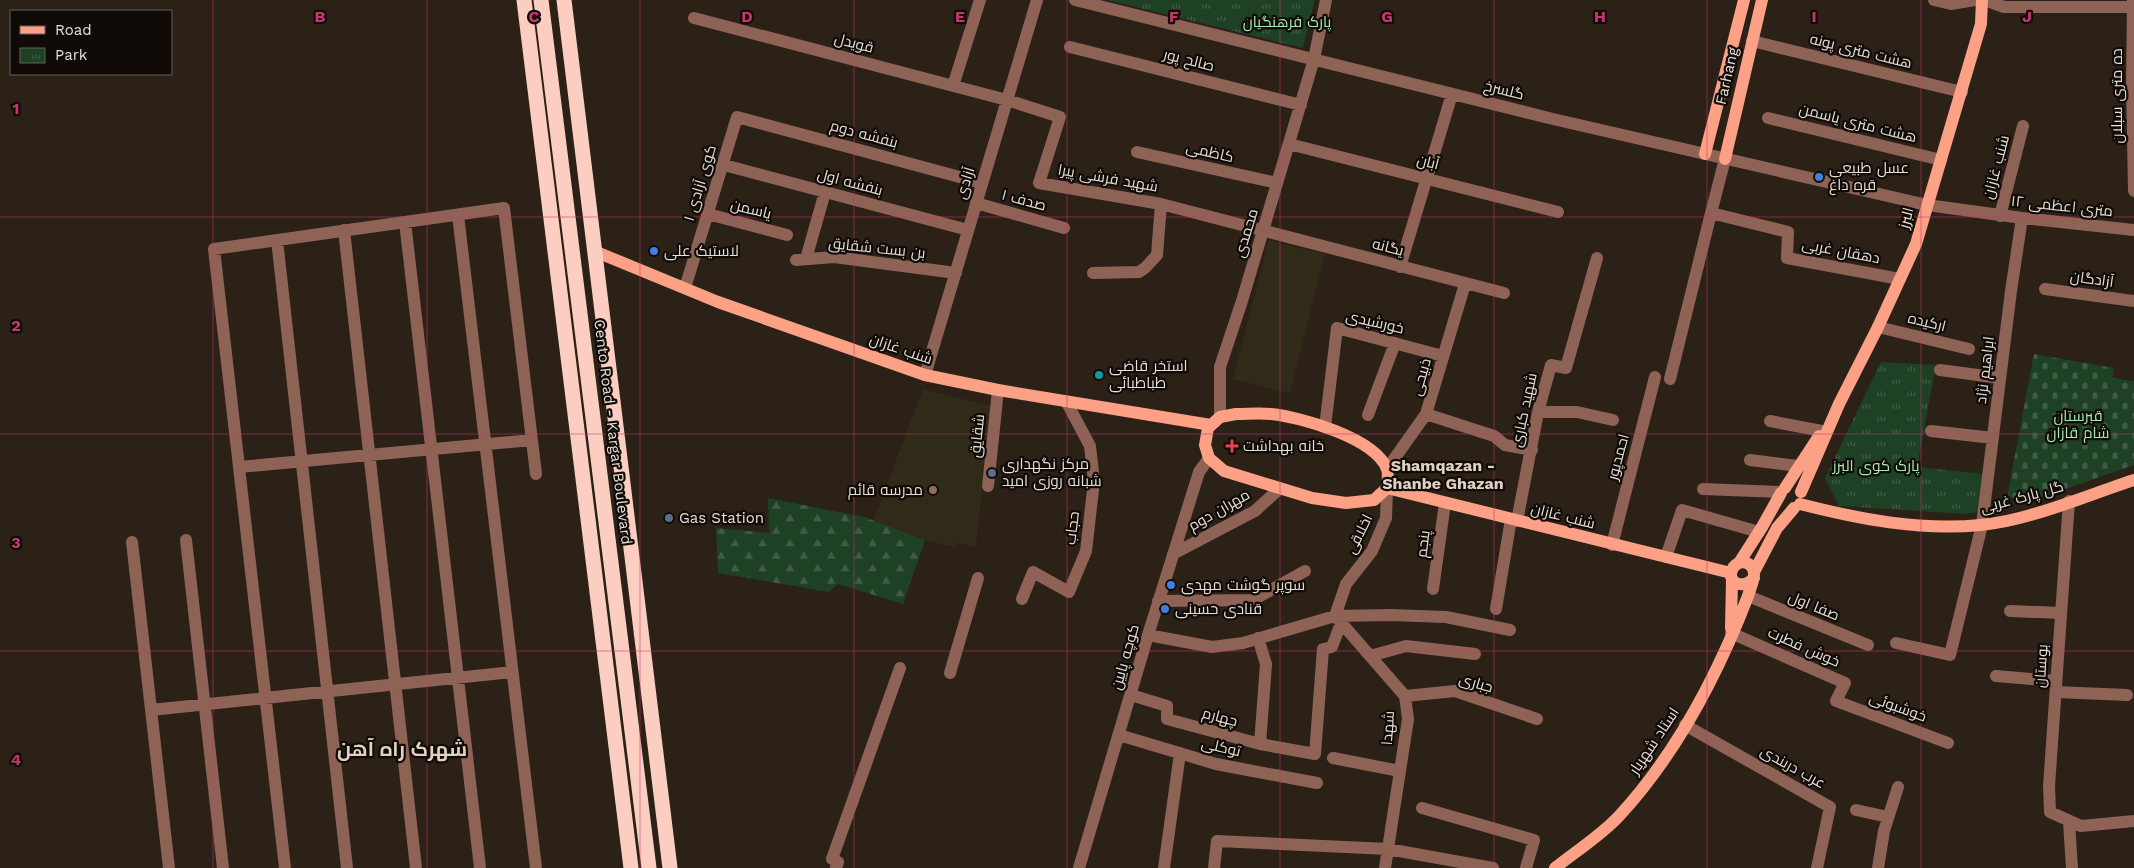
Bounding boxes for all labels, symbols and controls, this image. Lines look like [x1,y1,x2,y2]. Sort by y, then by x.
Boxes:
text: B [315,7,326,26]
text: C [529,7,540,26]
text: D [741,7,753,26]
text: E [955,7,965,26]
text: F [1169,7,1179,26]
text: G [1381,7,1393,26]
text: H [1594,7,1606,26]
text: I [1811,7,1817,26]
text: J [2022,7,2032,26]
legend [10,10,172,75]
park label: پارک فرهنگیان [1243,13,1331,32]
text: Road [55,21,92,39]
street label: قویدل [832,29,876,57]
street label: هشت متری پونه [1808,30,1914,73]
street label: صالح پور [1160,45,1216,77]
text: Park [55,46,88,64]
street label: Farhang [1712,46,1742,106]
street label: ده متری سبلان [2108,48,2127,144]
street label: گلسرخ [1482,76,1526,106]
text: 1 [13,99,19,118]
street label: هشت متری یاسمن [1797,100,1919,147]
street label: بنفشه دوم [828,116,900,153]
street label: شنب غازان [1979,133,2014,201]
street label: کاظمی [1184,138,1236,167]
street label: کوی آزادی ۱ [680,143,721,224]
street label: آبان [1415,151,1441,174]
place label: عسل طبیعی قره داغ [1829,159,1909,196]
street label: شهید فرشی پیرا [1056,160,1159,197]
street label: بنفشه اول [815,165,885,199]
street label: آزادی [952,165,979,202]
marker: عسل طبیعی قره داغ [1813,171,1825,183]
street label: صدف ۱ [1000,185,1048,215]
street label: ۱۲ متری اعظمی [2010,192,2114,221]
street label: یاسمن [728,195,773,224]
street label: محمدی [1230,206,1263,260]
street label: البرز [1894,206,1917,231]
street label: بن بست شقایق [827,234,927,263]
street label: یگانه [1370,234,1406,260]
street label: دهقان غربی [1800,235,1881,268]
place label: لاستیک علی [664,242,739,261]
marker: لاستیک علی [648,245,660,257]
street label: آزادگان [2069,267,2115,292]
street label: خورشیدی [1344,307,1406,338]
street label: ارکیده [1906,309,1948,335]
text: 2 [11,316,21,335]
street label: Cento Road - Kargar Boulevard [590,318,636,546]
street label: شنب غازان [867,330,935,369]
street label: ابراهیم نژاد [1972,335,1999,405]
street label: ذبیحی [1407,356,1436,398]
place label: استخر قاضی طباطبائی [1109,357,1188,393]
marker: استخر قاضی طباطبائی [1093,369,1105,381]
street label: شهید کباری [1507,371,1542,449]
park label: قبرستان شام قازان [2047,407,2109,443]
street label: شقایق [966,413,989,459]
street label: احمدپور [1603,432,1634,483]
place label: خانه بهداشت [1243,437,1324,456]
marker: خانه بهداشت [1225,439,1239,453]
place label: مرکز نگهداری شبانه روزی امید [1002,455,1102,491]
district label: Shamqazan - Shanbe Ghazan [1382,456,1504,493]
park label: پارک کوی البرز [1832,457,1919,476]
marker: مرکز نگهداری شبانه روزی امید [986,467,998,479]
street label: گل پارک غربی [1978,477,2066,518]
place label: مدرسه قائم [848,481,923,500]
marker: مدرسه قائم [927,484,939,496]
street label: مهران دوم [1185,485,1253,536]
street label: شنب غازان [1529,499,1597,534]
place label: Gas Station [679,509,764,527]
street label: حجاب [1061,510,1083,546]
street label: اخلاقی [1342,511,1377,557]
marker: Gas Station [663,512,675,524]
street label: پنجم [1412,529,1435,559]
text: 3 [11,533,21,552]
place label: سوپر گوشت مهدی [1181,576,1305,595]
marker: سوپر گوشت مهدی [1165,579,1177,591]
street label: صفا اول [1786,588,1842,624]
place label: قنادی حسینی [1175,600,1262,619]
marker: قنادی حسینی [1159,603,1171,615]
street label: کوچه پایین [1107,622,1144,692]
street label: خوش فطرت [1765,623,1843,672]
street label: بوستان [2030,643,2053,689]
street label: جباری [1457,670,1495,697]
street label: خوشبوئی [1867,688,1929,727]
street label: چهارم [1200,704,1240,731]
street label: استاد شهریار [1624,704,1684,779]
street label: شهدا [1378,710,1399,746]
street label: توکلی [1199,734,1242,761]
district label: شهرک راه آهن [337,737,467,762]
street label: عرب دربندی [1757,742,1829,793]
text: 4 [11,750,21,769]

